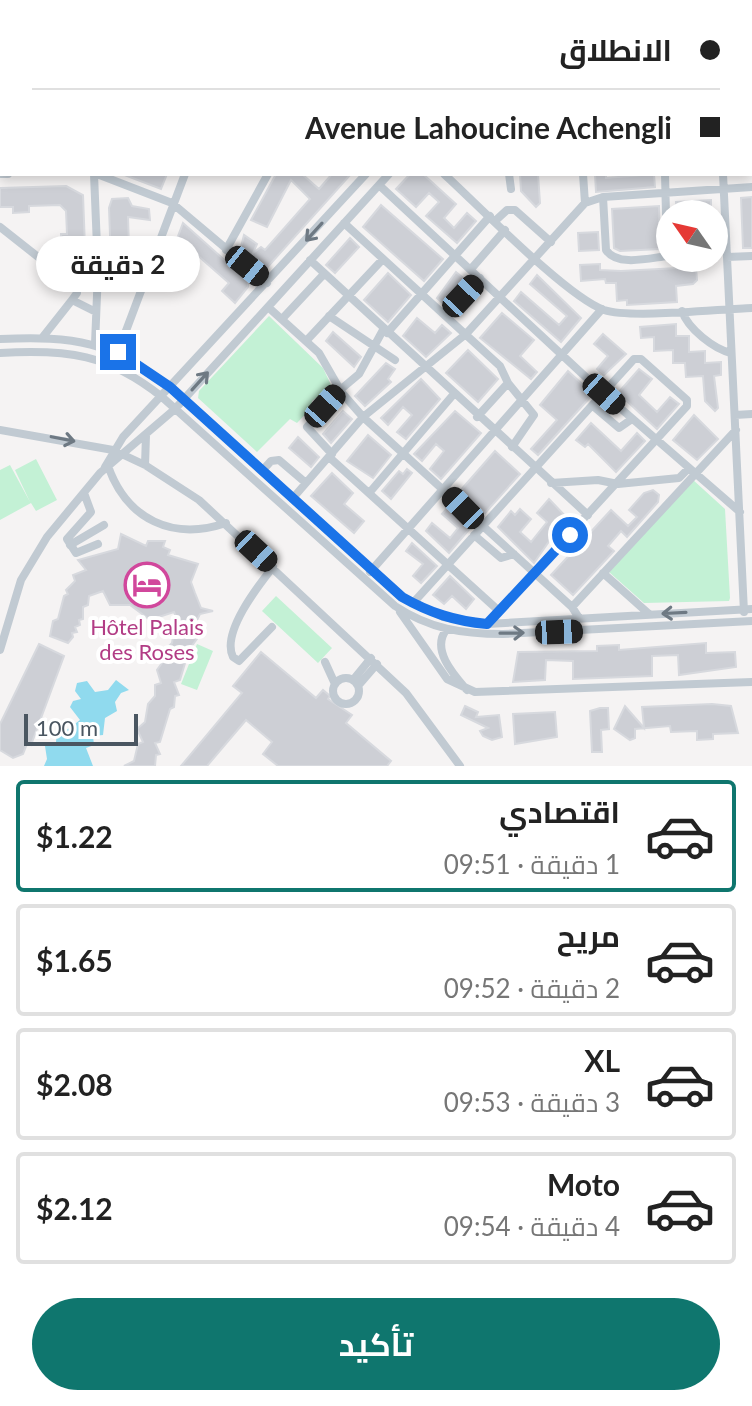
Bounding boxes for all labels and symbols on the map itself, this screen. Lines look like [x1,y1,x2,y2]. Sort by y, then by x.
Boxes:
north arrow [656,200,728,272]
one-way arrow [305,221,323,241]
callout: 2 دقيقة [36,236,200,292]
car [221,242,273,290]
car [438,270,488,322]
route end [100,334,136,370]
car [578,369,630,419]
one-way arrow [190,371,209,392]
car [300,380,350,432]
one-way arrow [49,432,75,447]
car [438,483,488,533]
route start [552,517,588,553]
car [230,526,282,576]
hotel icon: Hôtel Palais des Roses [123,561,171,609]
one-way arrow [661,606,688,621]
place label: Hôtel Palais des Roses [90,613,204,665]
car [535,619,583,645]
one-way arrow [498,626,525,641]
scale bar [24,710,138,746]

